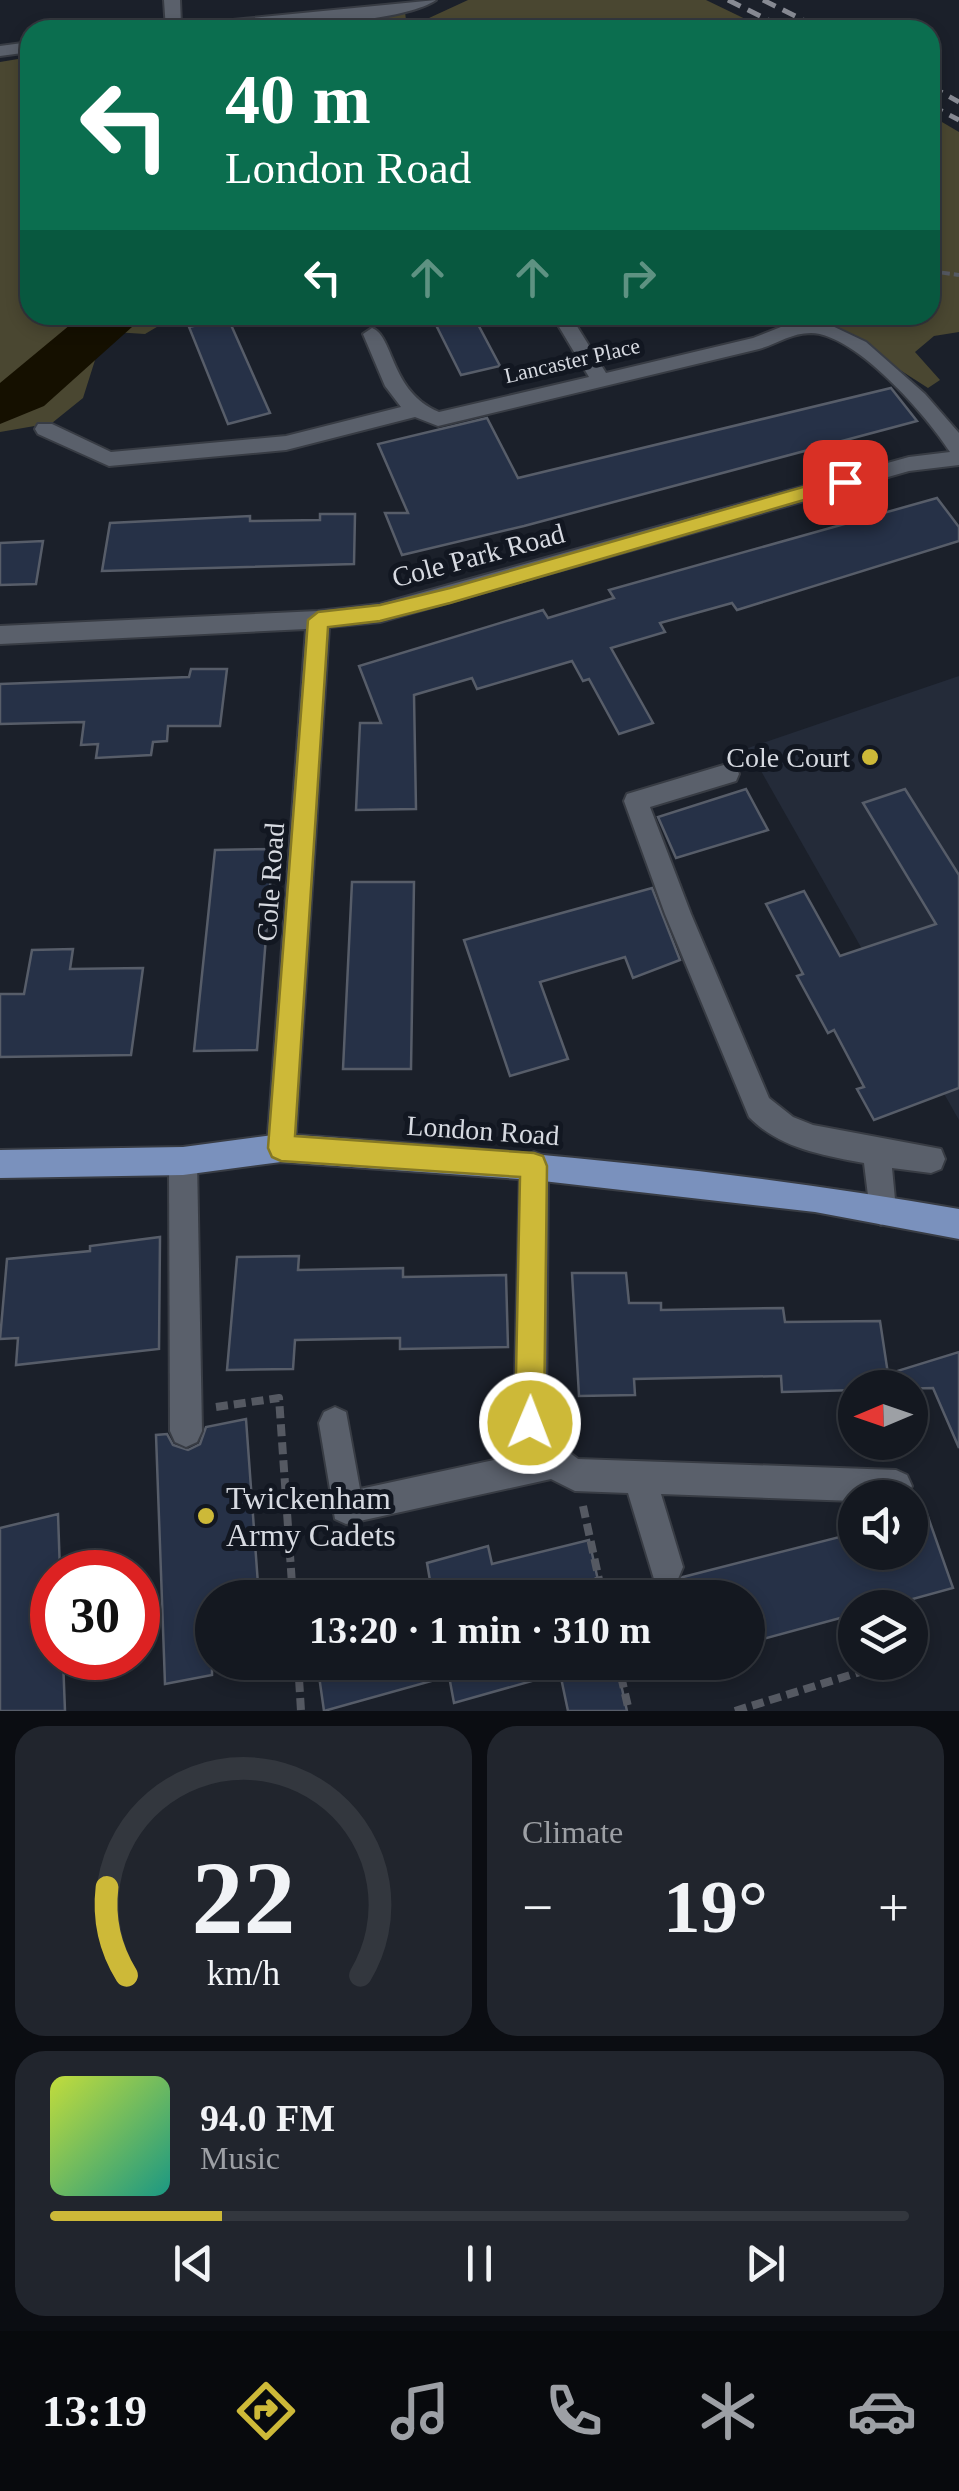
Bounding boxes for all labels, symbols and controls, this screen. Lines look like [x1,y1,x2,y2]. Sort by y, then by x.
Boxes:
icon: left [60,60,190,190]
text: 40 m [225,61,371,138]
text: London Road [225,143,471,193]
icon: left [295,250,350,305]
icon: ahead [400,250,455,305]
icon: ahead [505,250,560,305]
icon: right [610,250,665,305]
street label: Lancaster Place [502,333,642,388]
pin [803,440,888,525]
icon: arrive [818,455,873,510]
street label: Cole Park Road [388,518,568,593]
place label: Cole Court [726,742,850,773]
marker: Cole Court [859,746,881,768]
street label: Cole Road [251,822,290,942]
street label: London Road [405,1110,560,1151]
north arrow [838,1370,928,1460]
map controls [838,1370,928,1680]
position arrow [478,1371,582,1475]
place label: Twickenham Army Cadets [226,1480,396,1553]
button: sound [838,1480,928,1570]
marker: Twickenham Army Cadets [195,1505,217,1527]
speed limit sign: 30 [30,1550,160,1680]
button: layers [838,1590,928,1680]
text: 13:20 · 1 min · 310 m [309,1609,651,1651]
text: Climate [522,1814,623,1850]
text: 22 [192,1840,296,1955]
text: 19° [663,1865,768,1948]
text: − [522,1877,553,1938]
text: + [878,1877,909,1938]
text: km/h [207,1953,280,1993]
text: 94.0 FM [200,2097,335,2139]
text: Music [200,2140,280,2176]
icon: previous [166,2236,221,2291]
icon: pause [452,2236,507,2291]
icon: next [738,2236,793,2291]
icon: directions [231,2376,301,2446]
icon: music [385,2376,455,2446]
icon: phone [539,2376,609,2446]
icon: climate [693,2376,763,2446]
icon: car [847,2376,917,2446]
text: 13:19 [42,2386,147,2436]

